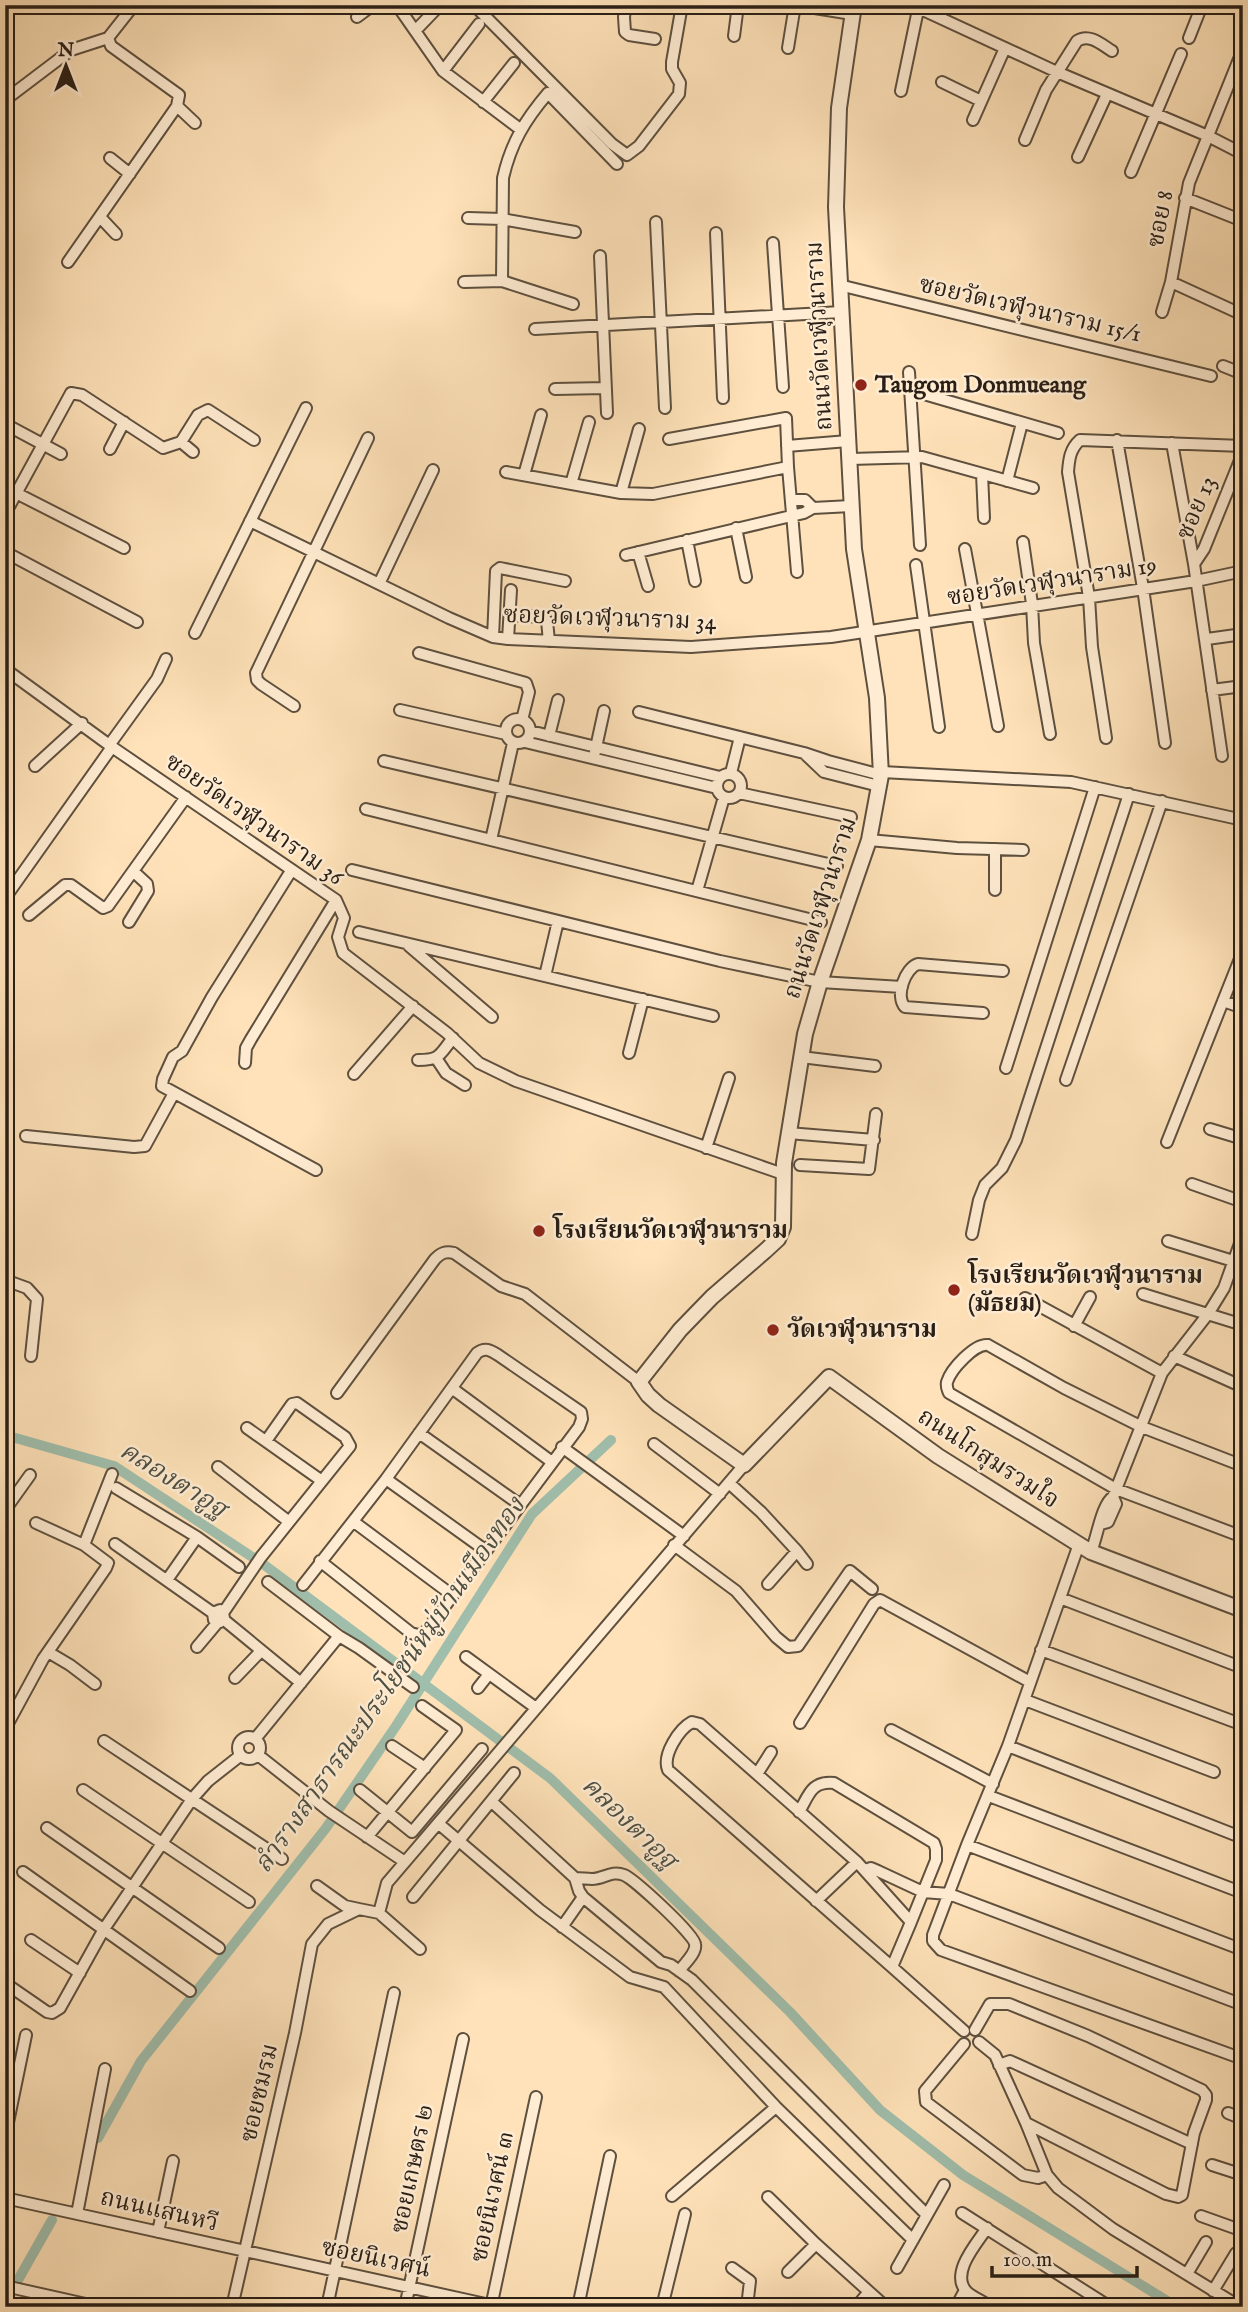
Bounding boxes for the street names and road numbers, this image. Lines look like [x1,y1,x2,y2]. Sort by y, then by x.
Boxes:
street label: ซอย 8 [1140,188,1182,250]
street label: ถนนวัดเวฬุวนาราม [800,241,840,431]
street label: ซอยวัดเวฬุวนาราม 15/1 [916,269,1144,351]
street label: ซอย 13 [1170,472,1224,544]
street label: ซอยวัดเวฬุวนาราม 19 [945,550,1159,614]
street label: ซอยวัดเวฬุวนาราม 34 [503,600,717,638]
street label: ซอยวัดเวฬุวนาราม 36 [159,747,350,894]
street label: ถนนวัดเวฬุวนาราม [777,813,865,1003]
street label: ถนนโกสุมรวมใจ [911,1398,1067,1516]
street label: ซอยชมรม [234,2041,286,2145]
street label: ซอยเกษตร ๒ [384,2102,442,2236]
street label: ซอยนิเวศน์ ๓ [462,2128,522,2265]
street label: ถนนแสนหวี [97,2182,221,2240]
street label: ซอยนิเวศน์ [319,2230,434,2286]

